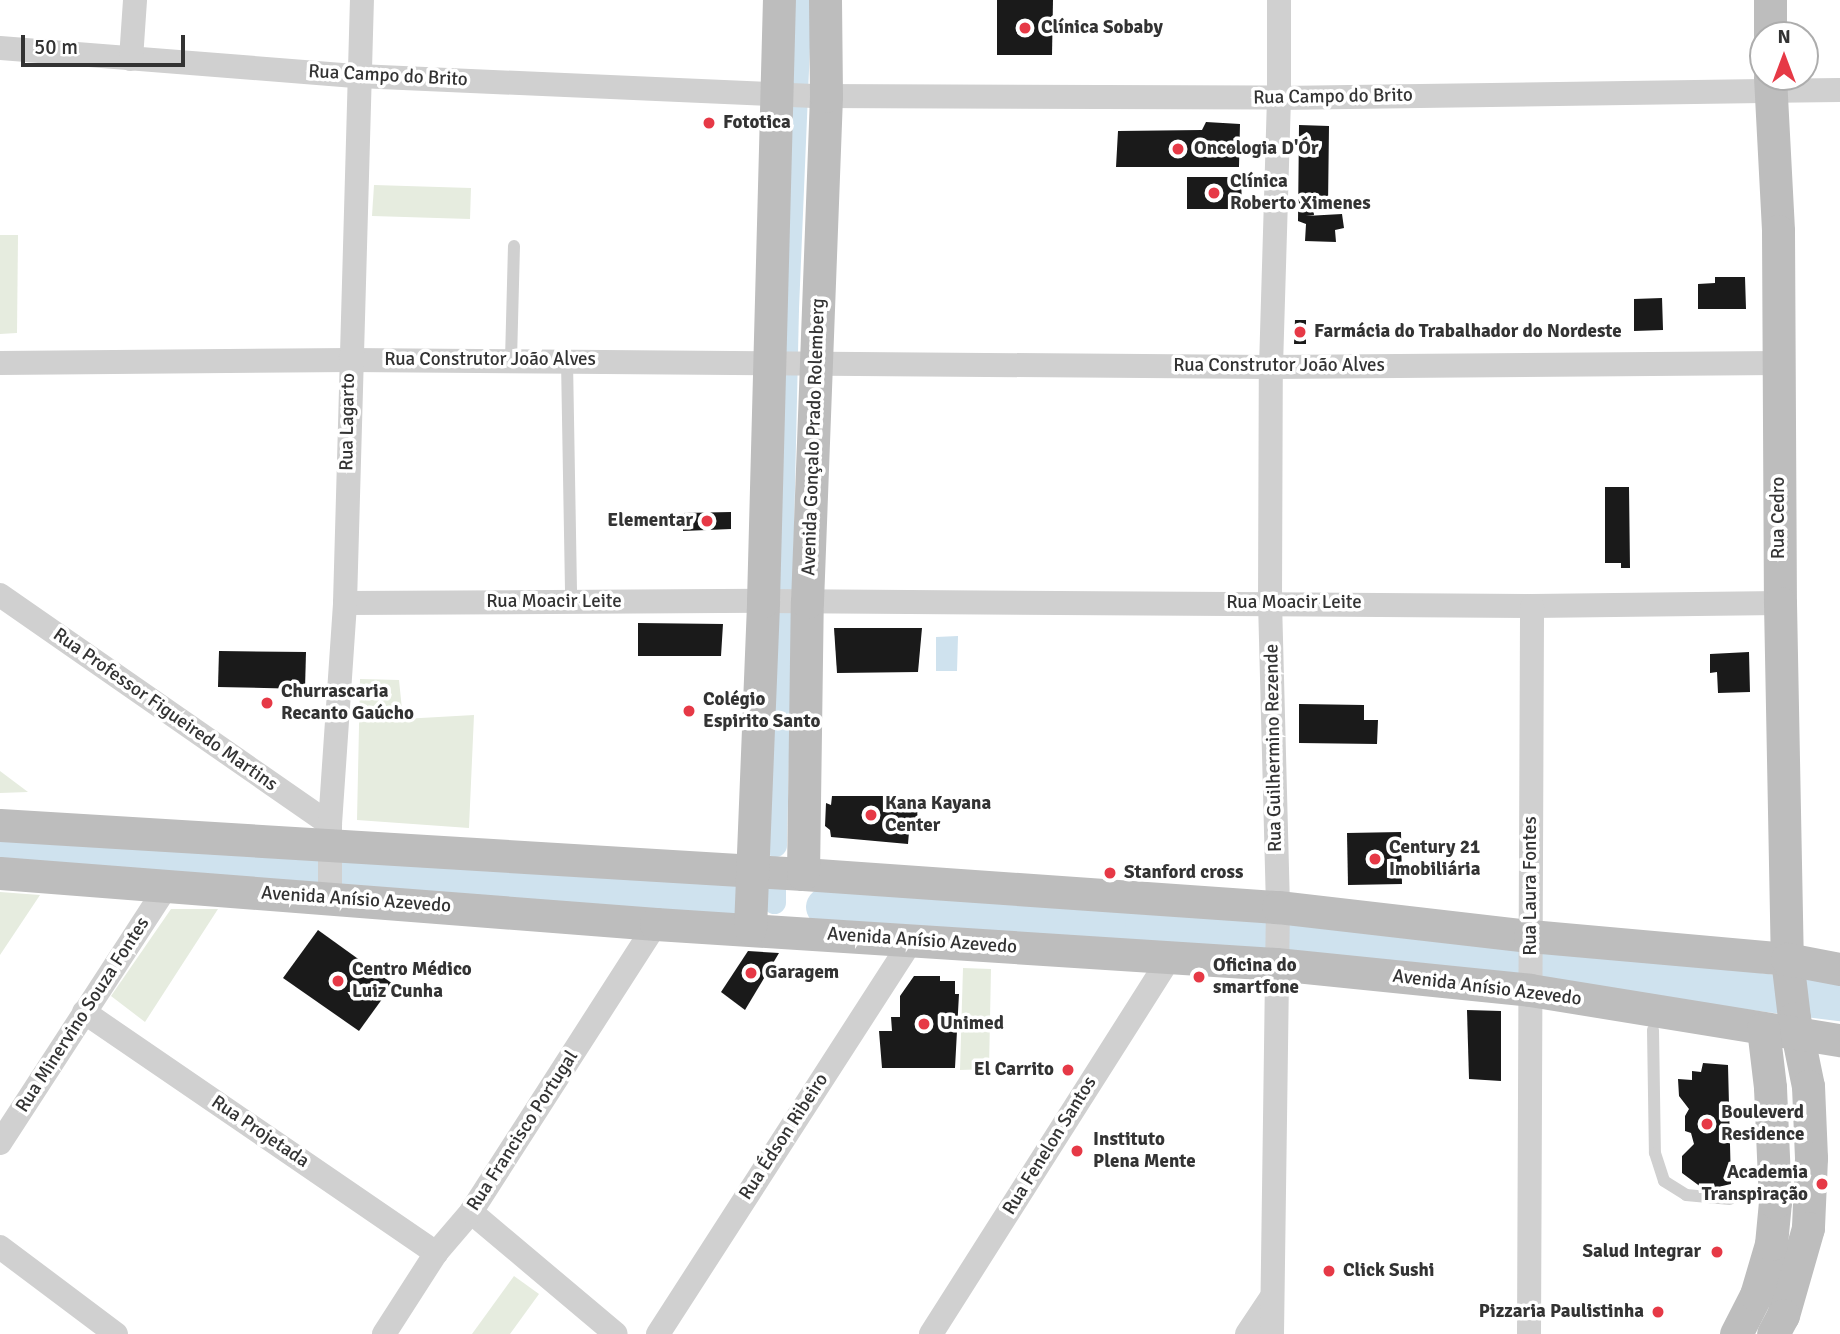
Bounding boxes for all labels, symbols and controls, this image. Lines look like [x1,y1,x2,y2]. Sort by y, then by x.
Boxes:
place label: Clínica Sobaby [1041,17,1163,39]
marker: Clínica Sobaby [1015,18,1035,38]
scale bar [24,21,189,65]
north arrow [1749,21,1819,91]
text: N [1777,25,1791,49]
text: 50 m [34,34,78,60]
street label: Rua Campo do Brito [308,60,468,92]
street label: Rua Campo do Brito [1253,84,1413,110]
place label: Fototica [723,112,791,134]
marker: Fototica [701,115,717,131]
place label: Oncologia D'Ór [1194,138,1319,160]
marker: Oncologia D'Ór [1168,139,1188,159]
place label: Clínica Roberto Ximenes [1230,171,1371,215]
marker: Clínica Roberto Ximenes [1204,183,1224,203]
street label: Avenida Gonçalo Prado Rolemberg [798,298,830,576]
place label: Farmácia do Trabalhador do Nordeste [1314,321,1622,343]
marker: Farmácia do Trabalhador do Nordeste [1292,324,1308,340]
street label: Rua Construtor João Alves [384,349,596,371]
street label: Rua Construtor João Alves [1173,355,1385,377]
street label: Rua Lagarto [336,373,360,471]
street label: Rua Cedro [1768,477,1790,559]
place label: Elementar [607,510,693,532]
marker: Elementar [699,513,715,529]
street label: Rua Moacir Leite [486,591,622,613]
street label: Rua Moacir Leite [1226,592,1362,614]
street label: Rua Professor Figueiredo Martins [48,624,282,796]
street label: Rua Guilhermino Rezende [1261,644,1287,852]
place label: Churrascaria Recanto Gaúcho [281,681,414,725]
place label: Colégio Espirito Santo [703,689,820,733]
marker: Churrascaria Recanto Gaúcho [259,695,275,711]
marker: Colégio Espirito Santo [681,703,697,719]
place label: Kana Kayana Center [885,793,991,837]
marker: Kana Kayana Center [863,807,879,823]
street label: Rua Laura Fontes [1520,816,1542,956]
place label: Century 21 Imobiliária [1389,837,1481,881]
marker: Century 21 Imobiliária [1367,851,1383,867]
place label: Stanford cross [1124,862,1243,884]
marker: Stanford cross [1102,865,1118,881]
street label: Avenida Anísio Azevedo [260,882,452,918]
street label: Rua Minervino Souza Fontes [11,913,155,1117]
street label: Avenida Anísio Azevedo [826,923,1018,959]
place label: Oficina do smartfone [1213,955,1299,999]
place label: Centro Médico Luiz Cunha [352,959,472,1003]
place label: Garagem [765,962,839,984]
marker: Garagem [743,965,759,981]
street label: Avenida Anísio Azevedo [1391,965,1583,1011]
marker: Oficina do smartfone [1191,969,1207,985]
marker: Centro Médico Luiz Cunha [330,973,346,989]
place label: Unimed [940,1013,1004,1035]
marker: Unimed [914,1014,934,1034]
street label: Rua Francisco Portugal [463,1046,583,1216]
place label: El Carrito [974,1059,1054,1081]
marker: El Carrito [1060,1062,1076,1078]
street label: Rua Édson Ribeiro [735,1069,833,1205]
street label: Rua Fenelon Santos [998,1073,1102,1219]
street label: Rua Projetada [207,1091,313,1173]
place label: Bouleverd Residence [1721,1102,1804,1146]
marker: Bouleverd Residence [1699,1116,1715,1132]
place label: Instituto Plena Mente [1093,1129,1196,1173]
marker: Instituto Plena Mente [1067,1141,1087,1161]
place label: Academia Transpiração [1702,1162,1808,1206]
marker: Academia Transpiração [1814,1176,1830,1192]
place label: Salud Integrar [1583,1241,1701,1263]
marker: Salud Integrar [1707,1242,1727,1262]
place label: Click Sushi [1343,1260,1434,1282]
marker: Click Sushi [1321,1263,1337,1279]
place label: Pizzaria Paulistinha [1479,1301,1644,1323]
marker: Pizzaria Paulistinha [1650,1304,1666,1320]

